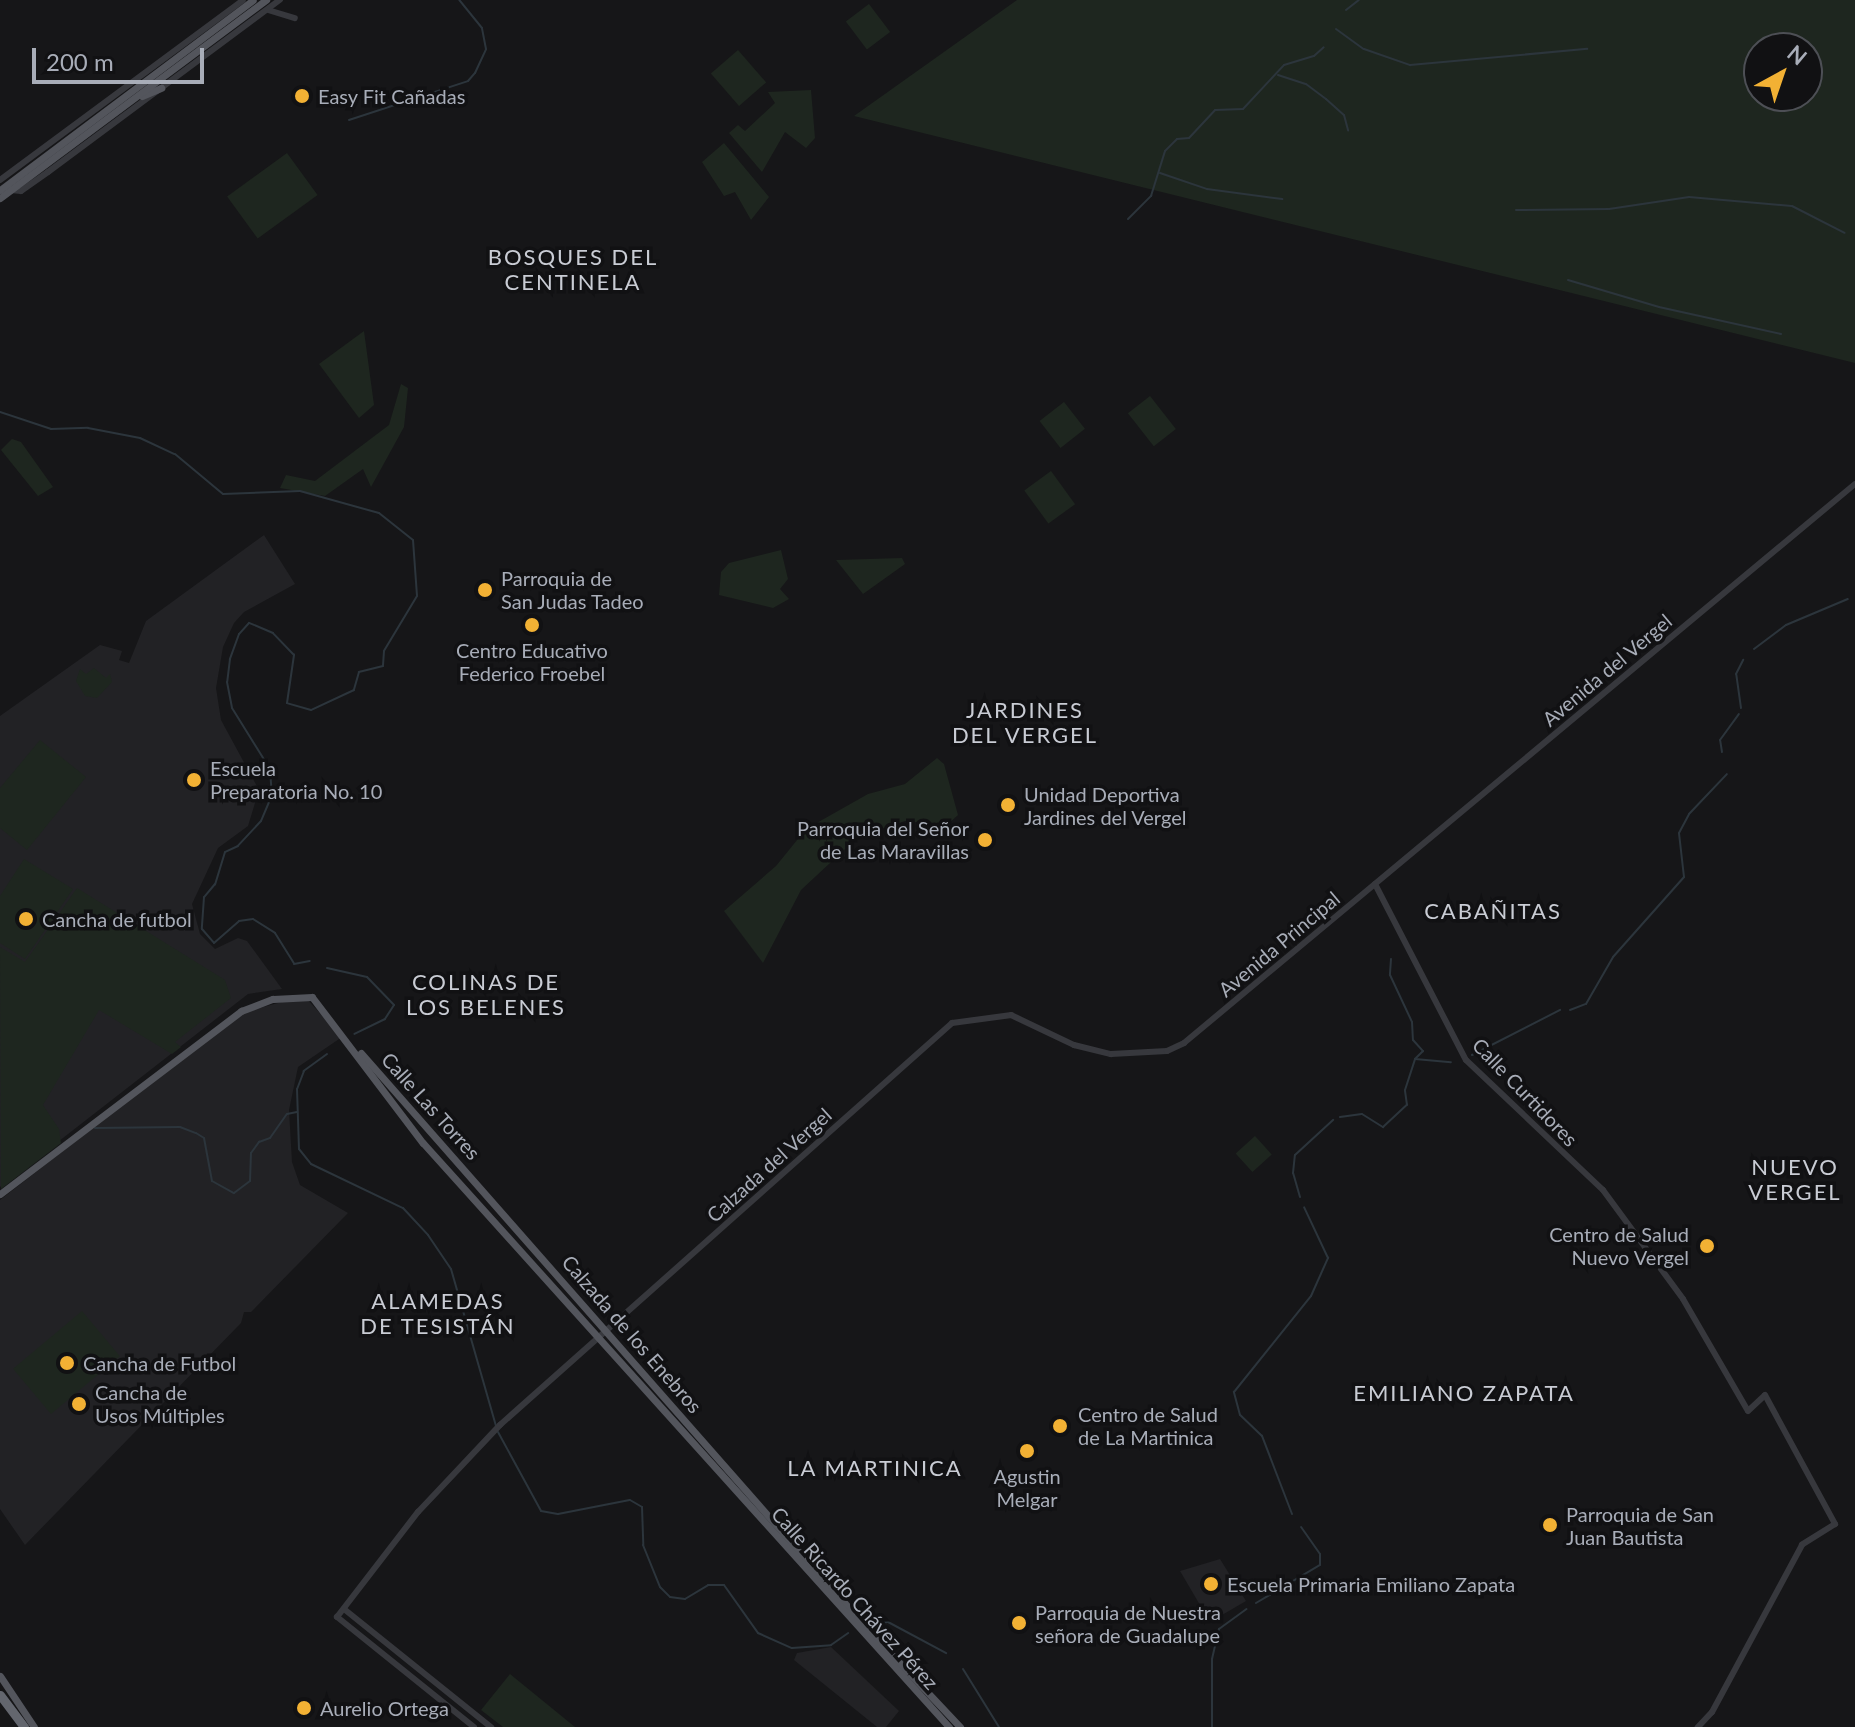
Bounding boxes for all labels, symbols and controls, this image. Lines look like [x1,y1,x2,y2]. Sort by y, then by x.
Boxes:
scale bar [36,32,208,82]
north arrow [1743,32,1823,112]
text: N [1782,39,1813,71]
text: 200 m [46,47,114,76]
place label: Easy Fit Cañadas [318,84,466,108]
marker: Easy Fit Cañadas [293,87,311,105]
district label: BOSQUES DEL CENTINELA [488,243,658,294]
place label: Parroquia de San Judas Tadeo [501,566,645,613]
marker: Parroquia de San Judas Tadeo [476,581,494,599]
street label: Avenida del Vergel [1537,609,1677,731]
marker: Centro Educativo Federico Froebel [523,616,541,634]
place label: Centro Educativo Federico Froebel [456,638,608,685]
district label: JARDINES DEL VERGEL [951,696,1099,748]
place label: Escuela Preparatoria No. 10 [210,756,382,803]
marker: Escuela Preparatoria No. 10 [185,771,203,789]
place label: Unidad Deportiva Jardines del Vergel [1024,782,1187,829]
marker: Unidad Deportiva Jardines del Vergel [999,796,1017,814]
place label: Parroquia del Señor de Las Maravillas [797,816,969,863]
marker: Parroquia del Señor de Las Maravillas [976,831,994,849]
street label: Avenida Principal [1214,886,1344,1002]
district label: CABAÑITAS [1424,898,1562,924]
place label: Cancha de futbol [42,907,192,931]
marker: Cancha de futbol [17,910,35,928]
district label: COLINAS DE LOS BELENES [406,968,566,1020]
street label: Calle Curtidores [1467,1033,1583,1151]
street label: Calle Las Torres [376,1047,486,1165]
street label: Calzada del Vergel [702,1103,836,1227]
district label: NUEVO VERGEL [1748,1153,1842,1204]
place label: Centro de Salud Nuevo Vergel [1549,1222,1689,1269]
marker: Centro de Salud Nuevo Vergel [1696,1235,1718,1257]
street label: Calzada de los Enebros [557,1250,707,1418]
district label: ALAMEDAS DE TESISTÁN [360,1287,516,1338]
place label: Cancha de Futbol [83,1351,236,1375]
marker: Cancha de Futbol [58,1354,76,1372]
place label: Cancha de Usos Múltiples [95,1380,225,1427]
district label: EMILIANO ZAPATA [1353,1380,1575,1406]
marker: Cancha de Usos Múltiples [70,1395,88,1413]
place label: Centro de Salud de La Martinica [1078,1402,1218,1449]
marker: Centro de Salud de La Martinica [1049,1415,1071,1437]
marker: Agustin Melgar [1018,1442,1036,1460]
district label: LA MARTINICA [787,1455,963,1481]
place label: Agustin Melgar [993,1464,1061,1511]
street label: Calle Ricardo Chávez Pérez [767,1502,943,1694]
place label: Parroquia de San Juan Bautista [1566,1502,1714,1549]
marker: Parroquia de San Juan Bautista [1541,1516,1559,1534]
place label: Escuela Primaria Emiliano Zapata [1227,1572,1515,1596]
marker: Escuela Primaria Emiliano Zapata [1202,1575,1220,1593]
place label: Parroquia de Nuestra señora de Guadalupe [1035,1600,1221,1647]
marker: Parroquia de Nuestra señora de Guadalupe [1010,1614,1028,1632]
place label: Aurelio Ortega [320,1696,449,1720]
marker: Aurelio Ortega [295,1699,313,1717]

